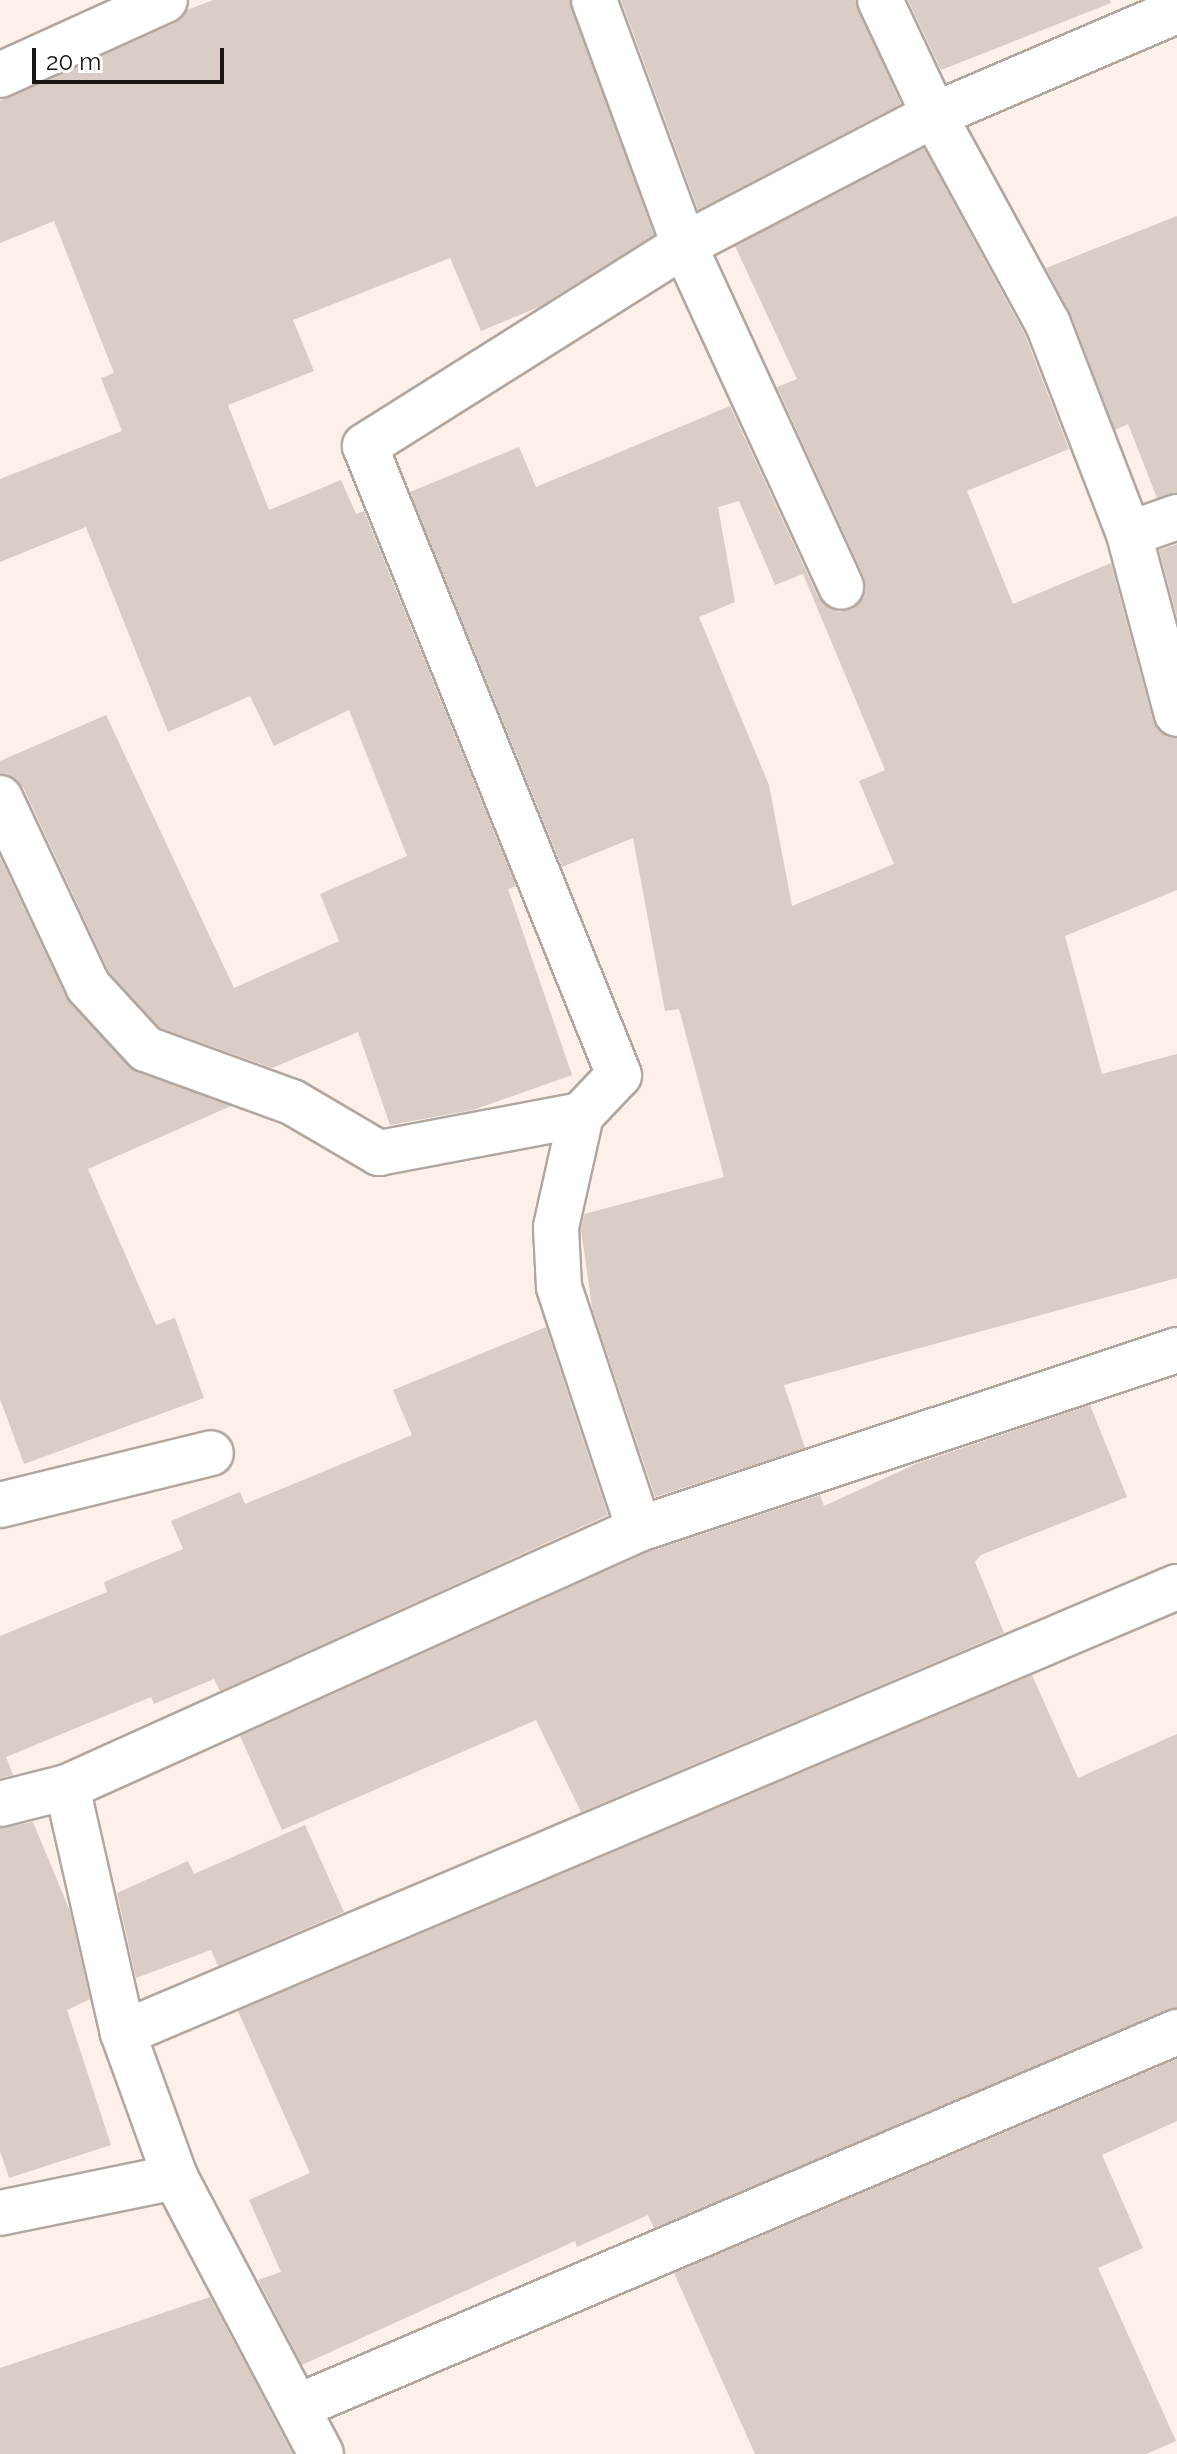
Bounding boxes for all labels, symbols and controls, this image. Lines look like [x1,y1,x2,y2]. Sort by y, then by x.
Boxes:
scale bar [36,32,228,82]
text: 20 m [46,47,101,76]

